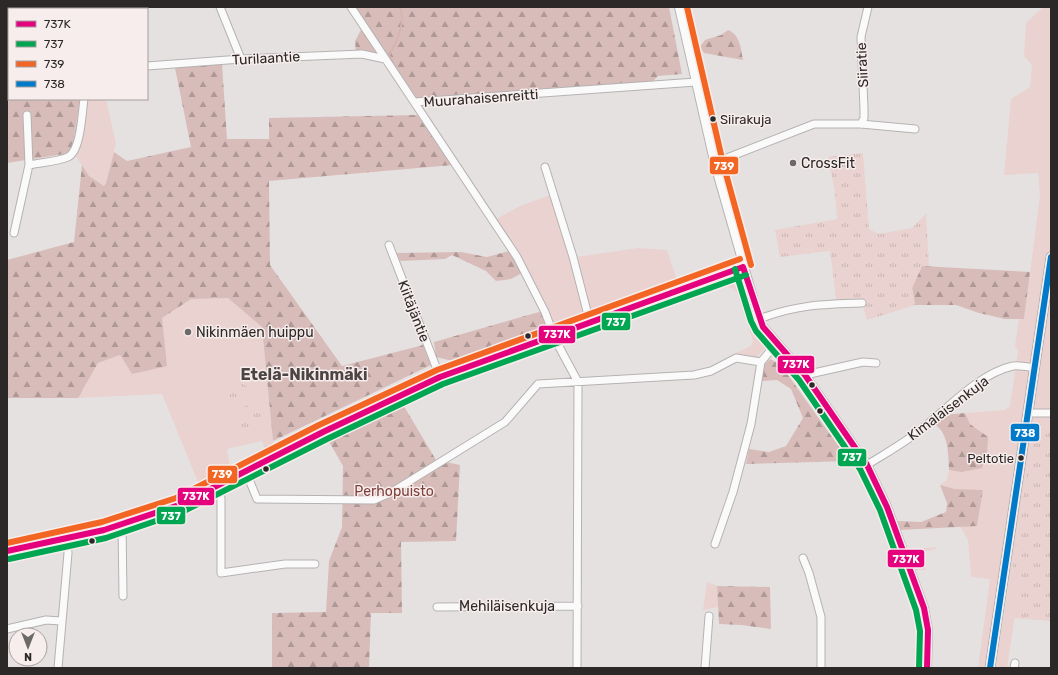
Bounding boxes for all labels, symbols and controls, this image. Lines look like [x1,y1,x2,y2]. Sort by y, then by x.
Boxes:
legend [8,8,148,100]
text: 737K [44,17,72,31]
text: 737 [44,37,64,51]
street label: Siiratie [853,42,872,88]
street label: Turilaantie [232,48,301,69]
text: 739 [44,57,64,71]
text: 738 [44,77,65,91]
street label: Muurahaisenreitti [423,86,539,111]
place label: Siirakuja [720,112,771,127]
marker: Siirakuja [708,114,718,124]
place label: CrossFit [801,155,855,172]
line badge: 739 [709,156,739,175]
marker: CrossFit [788,158,798,168]
text: 739 [714,160,734,173]
street label: Kiitäjäntie [394,278,433,345]
line badge: 737 [601,312,631,331]
text: 737 [606,316,627,329]
place label: Nikinmäen huippu [196,324,314,341]
line badge: 737K [538,325,576,344]
marker: Nikinmäen huippu [183,327,193,337]
text: 737K [543,328,571,341]
unlabelled marker [523,331,533,341]
line badge: 737K [777,355,815,374]
text: 737K [782,358,810,371]
district label: Etelä-Nikinmäki [240,365,368,384]
street label: Kimalaisenkuja [904,372,992,444]
unlabelled marker [807,380,817,390]
unlabelled marker [815,406,825,416]
line badge: 738 [1010,423,1040,442]
text: 738 [1015,427,1036,440]
line badge: 737 [837,448,867,467]
text: 737 [842,451,863,464]
place label: Peltotie [967,451,1014,466]
marker: Peltotie [1016,453,1026,463]
unlabelled marker [261,464,271,474]
line badge: 739 [207,465,238,484]
text: 739 [212,468,232,481]
park label: Perhopuisto [354,483,434,500]
line badge: 737K [177,487,215,506]
text: 737K [182,490,210,503]
line badge: 737 [156,506,186,525]
text: 737 [161,510,182,523]
unlabelled marker [87,536,97,546]
line badge: 737K [887,549,925,568]
text: 737K [892,553,920,566]
street label: Mehiläisenkuja [459,598,555,615]
north arrow [8,627,48,667]
text: N [24,650,32,663]

